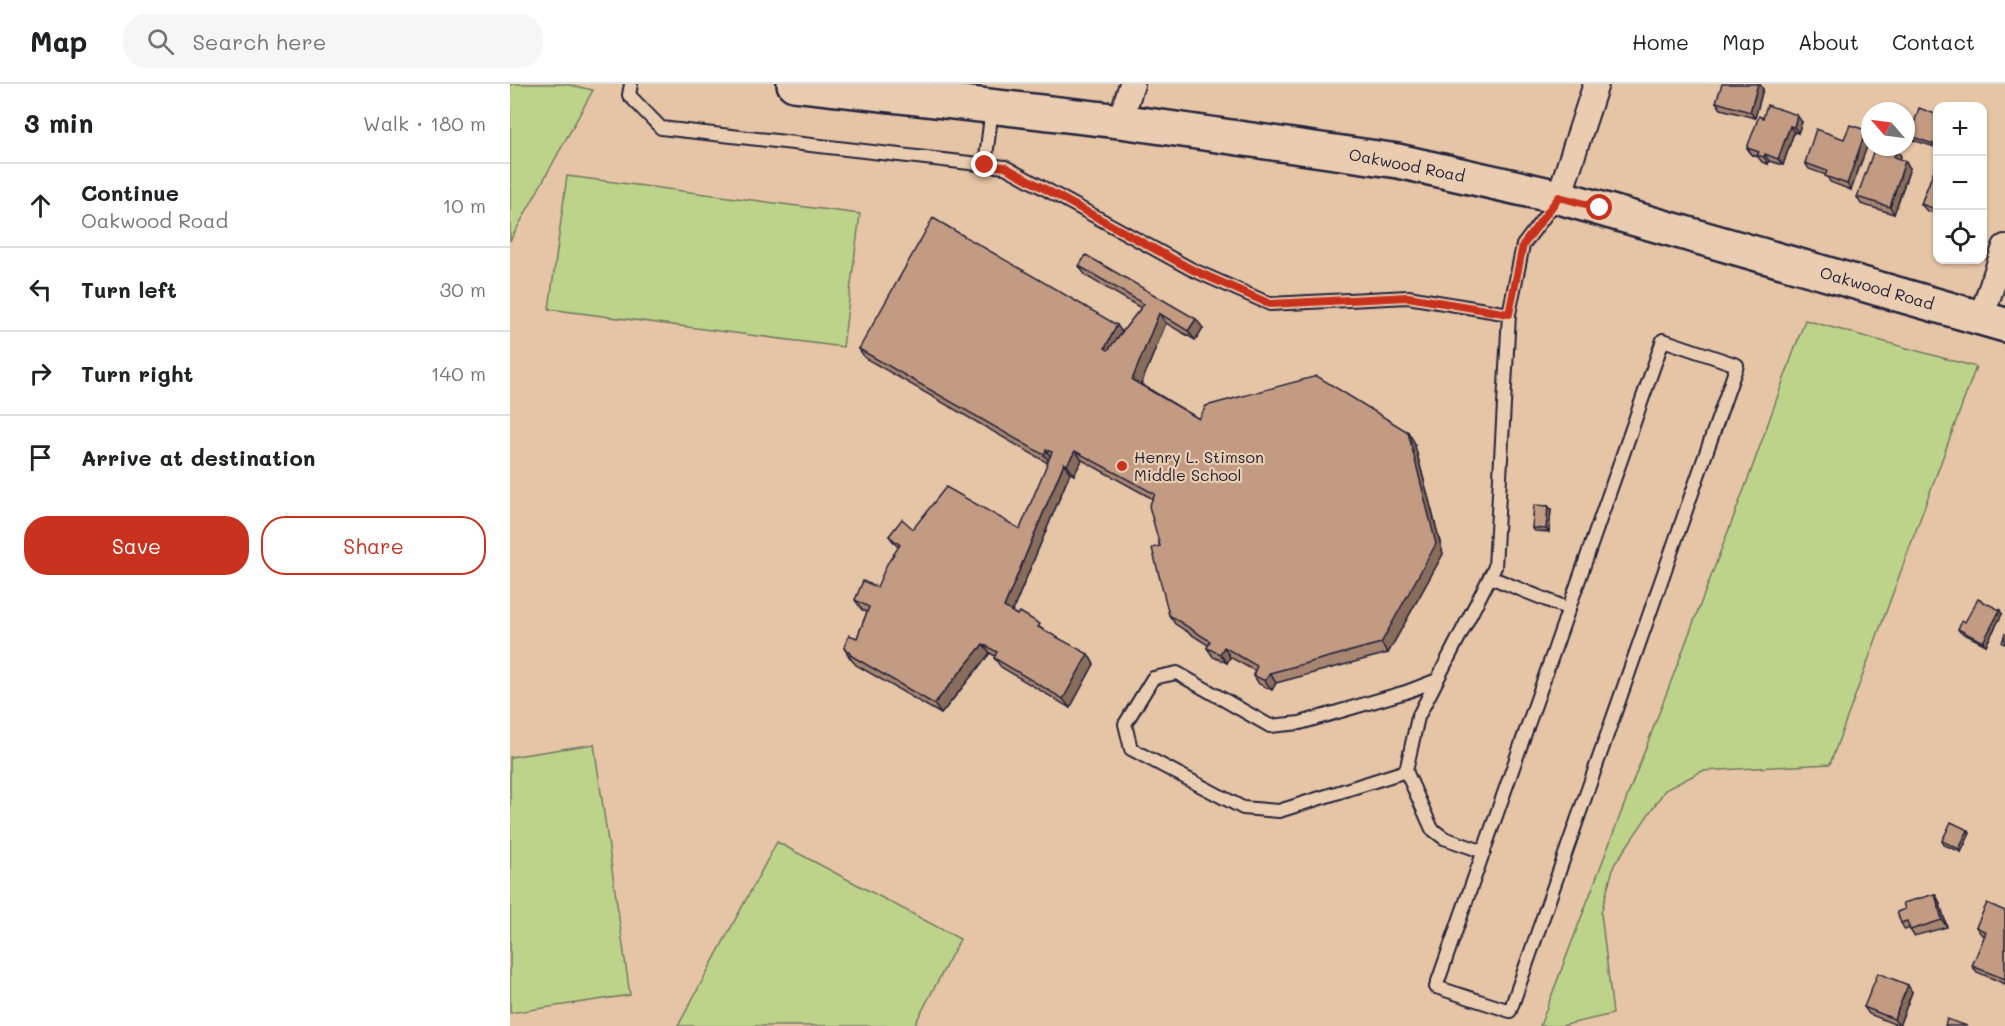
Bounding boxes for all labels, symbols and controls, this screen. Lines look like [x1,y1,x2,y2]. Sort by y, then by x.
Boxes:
search box [123,14,543,68]
text: Map [30,23,87,59]
icon: search [144,25,177,58]
text: Search here [192,27,326,56]
text: Home [1632,28,1689,55]
text: Map [1722,28,1765,55]
text: About [1798,28,1859,55]
text: Contact [1892,28,1975,55]
north arrow [1861,102,1915,156]
map controls [1933,102,1987,264]
button: + [1933,102,1987,156]
text: 3 min [24,106,93,140]
text: Walk · 180 m [363,110,486,136]
street label: Oakwood Road [1347,143,1467,186]
route end [971,151,997,177]
button: − [1933,156,1987,210]
text: Continue [81,178,179,207]
icon: ahead [24,189,57,222]
text: 10 m [442,192,486,218]
route start [1586,194,1612,220]
text: Oakwood Road [81,207,228,233]
button: locate [1933,210,1987,264]
street label: Oakwood Road [1818,261,1937,314]
icon: left [24,273,57,306]
text: Turn left [81,275,177,304]
text: 30 m [440,276,486,302]
icon: right [24,357,57,390]
text: Turn right [81,359,193,388]
text: 140 m [431,360,486,386]
icon: arrive [24,441,57,474]
text: Arrive at destination [81,443,316,472]
place label: Henry L. Stimson Middle School [1134,446,1264,485]
marker: Henry L. Stimson Middle School [1115,459,1129,473]
button: Save [24,516,249,575]
button: Share [261,516,486,575]

